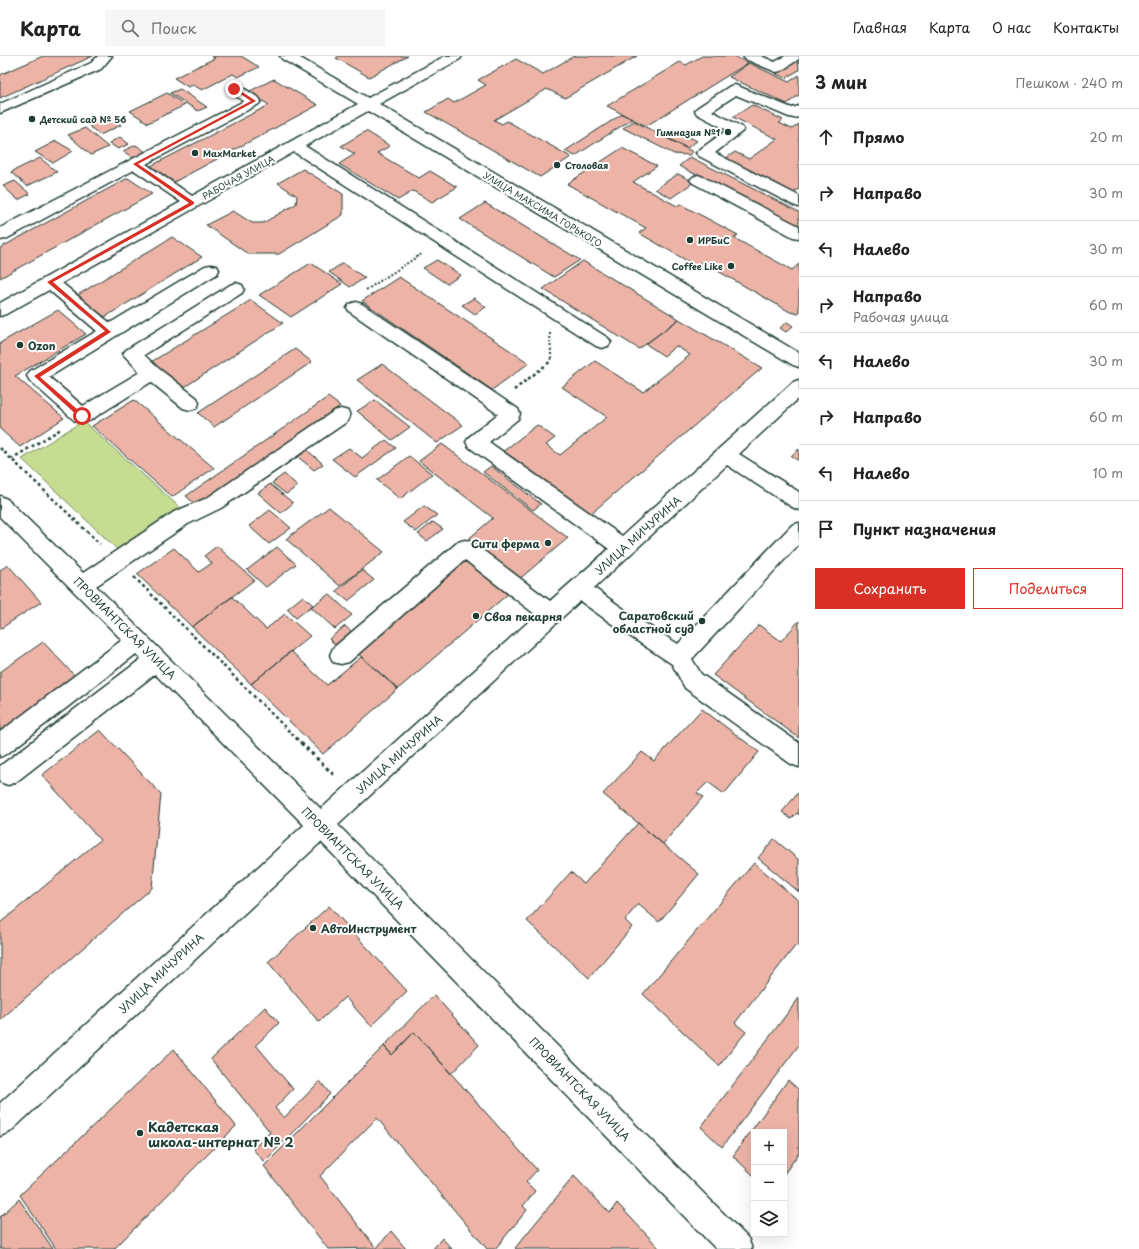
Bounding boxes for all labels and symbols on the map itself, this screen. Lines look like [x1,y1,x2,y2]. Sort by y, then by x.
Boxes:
route end [225,80,243,98]
place label: Детский сад № 56 [39,112,127,126]
marker: Детский сад № 56 [27,114,37,124]
place label: Гимназия №1 [656,125,721,139]
marker: Гимназия №1 [723,127,733,137]
place label: MaxMarket [203,146,257,160]
marker: MaxMarket [190,148,200,158]
street label: РАБОЧАЯ УЛИЦА [199,151,277,203]
place label: Столовая [565,158,608,172]
marker: Столовая [552,160,562,170]
street label: УЛИЦА МАКСИМА ГОРЬКОГО [481,168,605,250]
place label: ИРБиС [698,233,730,247]
marker: ИРБиС [685,235,695,245]
place label: Coffee Like [672,259,723,273]
marker: Coffee Like [726,261,736,271]
place label: Ozon [28,337,56,354]
marker: Ozon [15,340,25,350]
route start [73,407,91,425]
street label: УЛИЦА МИЧУРИНА [591,491,685,578]
place label: Сити ферма [471,535,541,552]
marker: Сити ферма [543,538,553,548]
street label: ПРОВИАНТСКАЯ УЛИЦА [70,573,180,683]
place label: Саратовский областной суд [613,607,694,637]
place label: Своя пекарня [484,608,562,625]
marker: Своя пекарня [471,611,481,621]
marker: Саратовский областной суд [697,616,707,626]
street label: УЛИЦА МИЧУРИНА [352,710,446,797]
street label: ПРОВИАНТСКАЯ УЛИЦА [298,803,408,913]
place label: АвтоИнструмент [321,920,417,937]
marker: АвтоИнструмент [308,923,318,933]
street label: УЛИЦА МИЧУРИНА [115,929,208,1017]
street label: ПРОВИАНТСКАЯ УЛИЦА [526,1033,635,1145]
place label: Кадетская школа-интернат № 2 [148,1117,294,1151]
marker: Кадетская школа-интернат № 2 [135,1128,145,1138]

